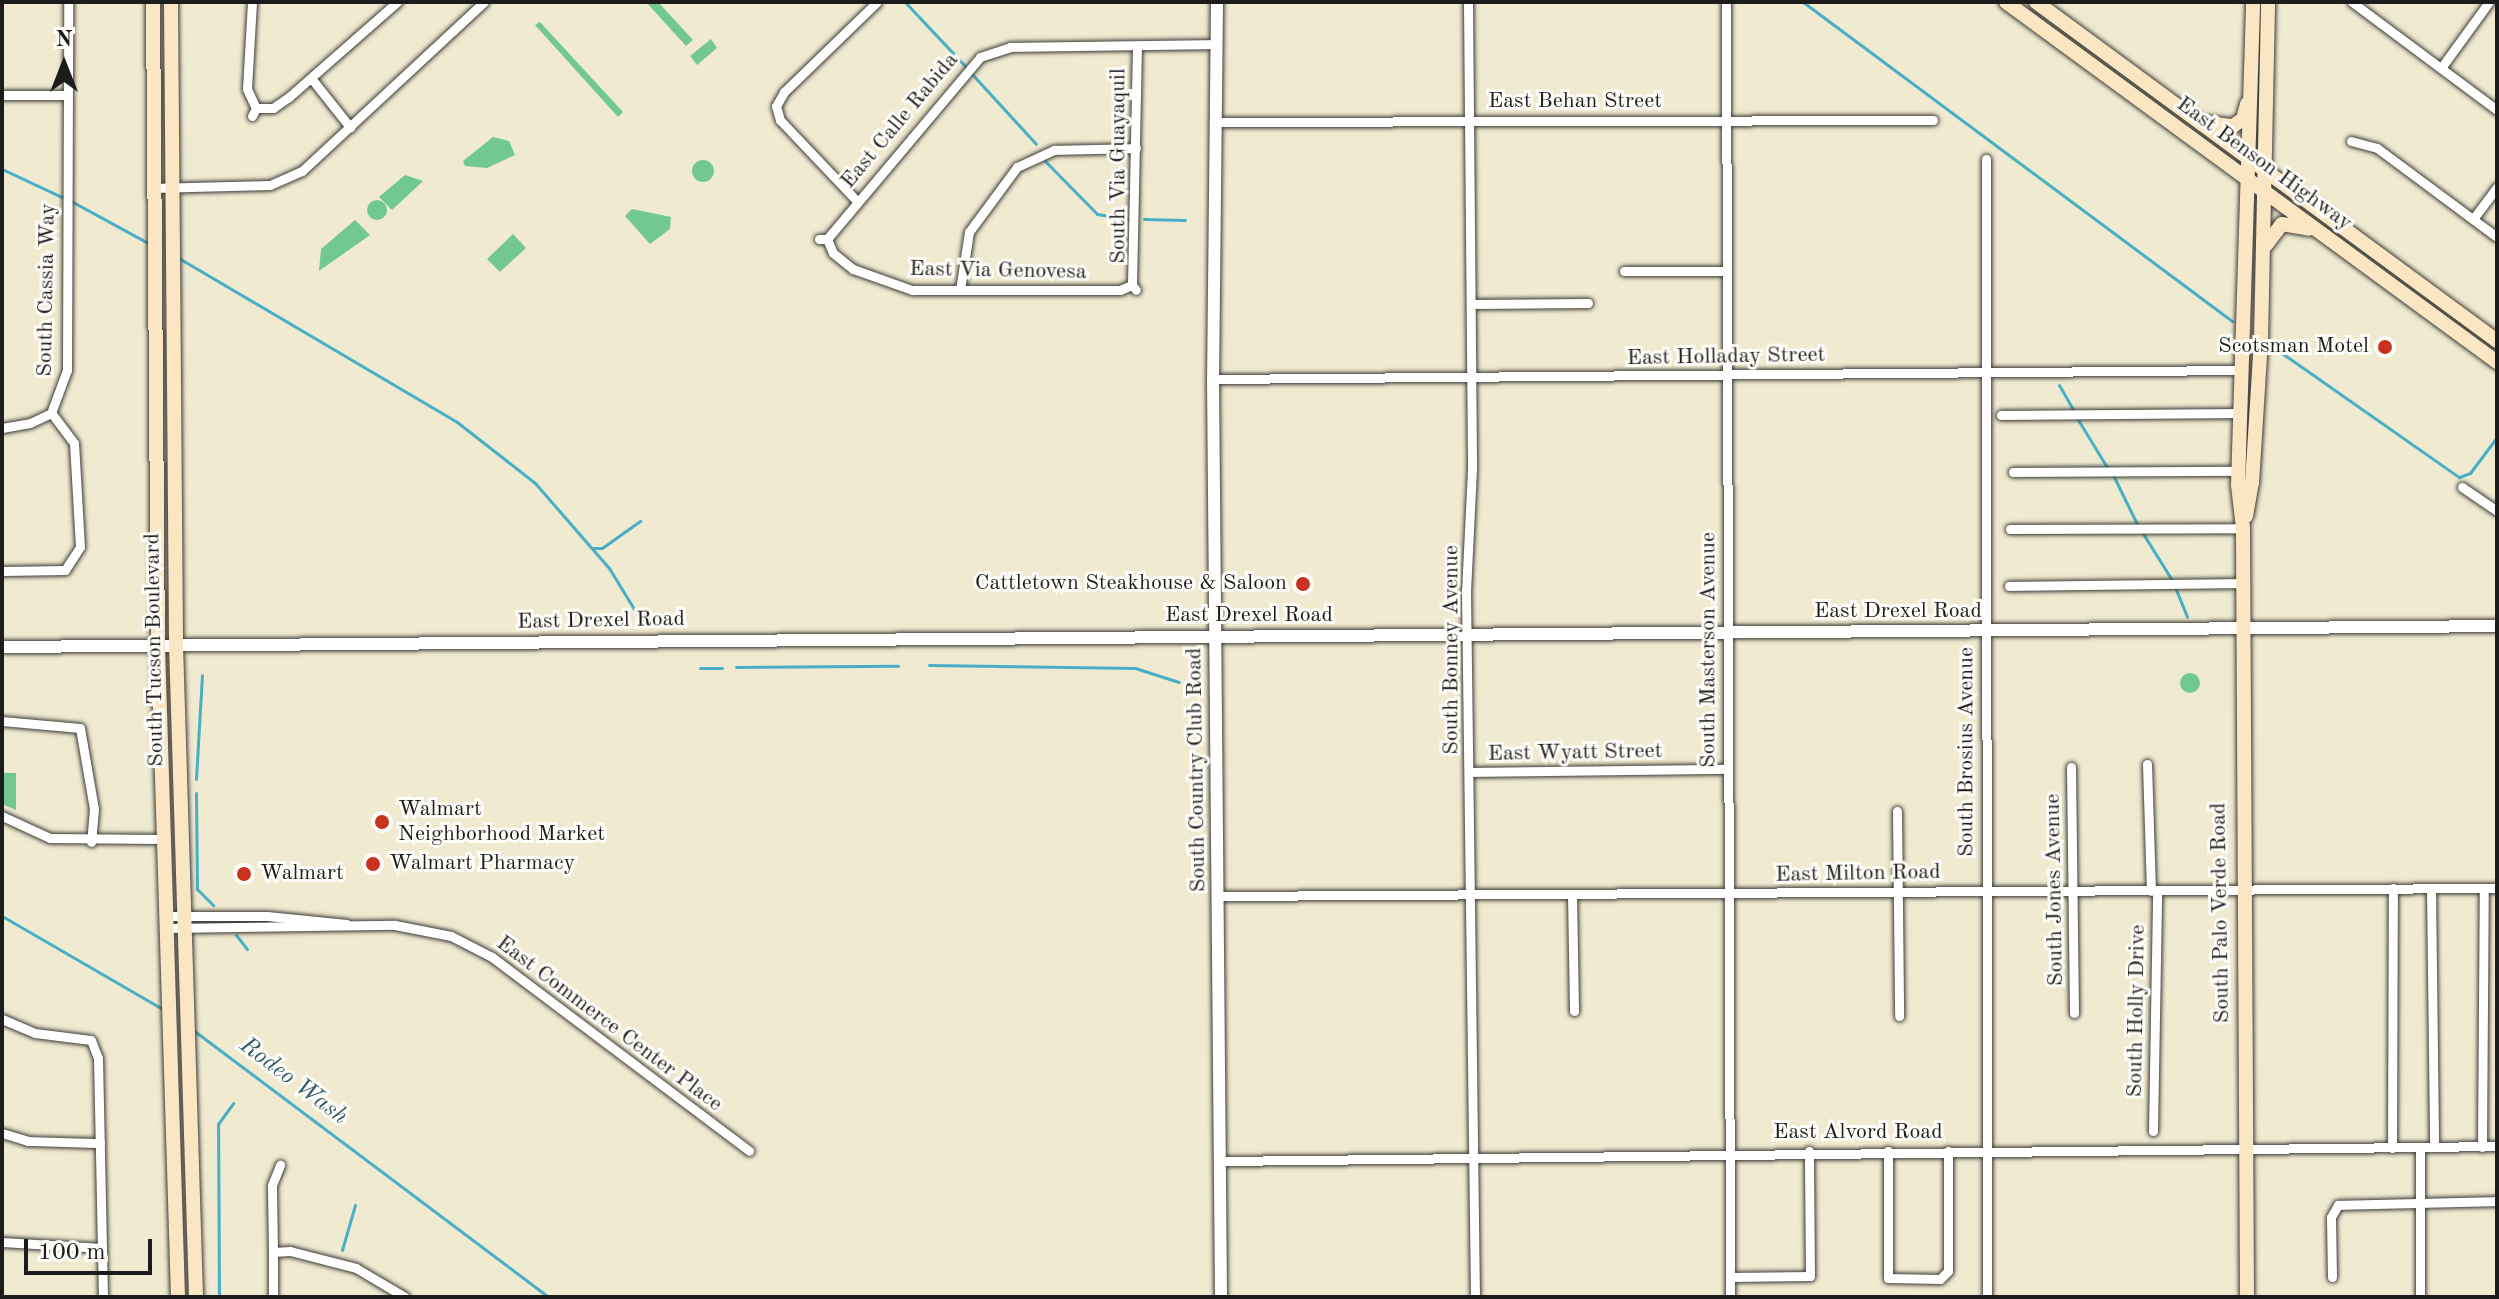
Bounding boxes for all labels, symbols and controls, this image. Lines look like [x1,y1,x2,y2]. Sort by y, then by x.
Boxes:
north arrow [24,24,104,104]
text: N [56,29,72,51]
street label: East Calle Rabida [835,48,965,194]
street label: South Via Guayaquil [1106,68,1132,264]
street label: East Behan Street [1488,89,1662,115]
street label: East Benson Highway [2171,91,2357,237]
street label: South Cassia Way [32,203,62,377]
street label: East Via Genovesa [909,256,1087,286]
place label: Scotsman Motel [2218,334,2369,360]
marker: Scotsman Motel [2376,338,2394,356]
street label: East Holladay Street [1626,342,1826,372]
street label: South Masterson Avenue [1696,532,1722,768]
street label: South Tucson Boulevard [140,533,170,767]
street label: South Bonney Avenue [1439,545,1465,755]
place label: Cattletown Steakhouse & Saloon [975,571,1287,597]
marker: Cattletown Steakhouse & Saloon [1294,575,1312,593]
street label: East Drexel Road [1814,599,1982,625]
street label: East Drexel Road [1165,603,1333,629]
street label: East Drexel Road [517,606,685,636]
street label: South Country Club Road [1182,647,1212,893]
street label: South Brosius Avenue [1954,647,1980,857]
street label: East Wyatt Street [1487,738,1663,768]
street label: South Jones Avenue [2040,794,2070,986]
place label: Walmart Neighborhood Market [398,796,605,848]
street label: South Palo Verde Road [2206,802,2236,1024]
marker: Walmart Neighborhood Market [373,813,391,831]
place label: Walmart Pharmacy [389,851,575,877]
marker: Walmart Pharmacy [364,855,382,873]
street label: East Milton Road [1775,859,1941,889]
place label: Walmart [260,861,344,887]
marker: Walmart [235,865,253,883]
street label: South Holly Drive [2122,924,2152,1098]
street label: East Commerce Center Place [491,930,727,1118]
water label: Rodeo Wash [233,1032,353,1132]
street label: East Alvord Road [1773,1120,1943,1146]
scale bar [28,1223,156,1273]
text: 100 m [38,1241,106,1265]

